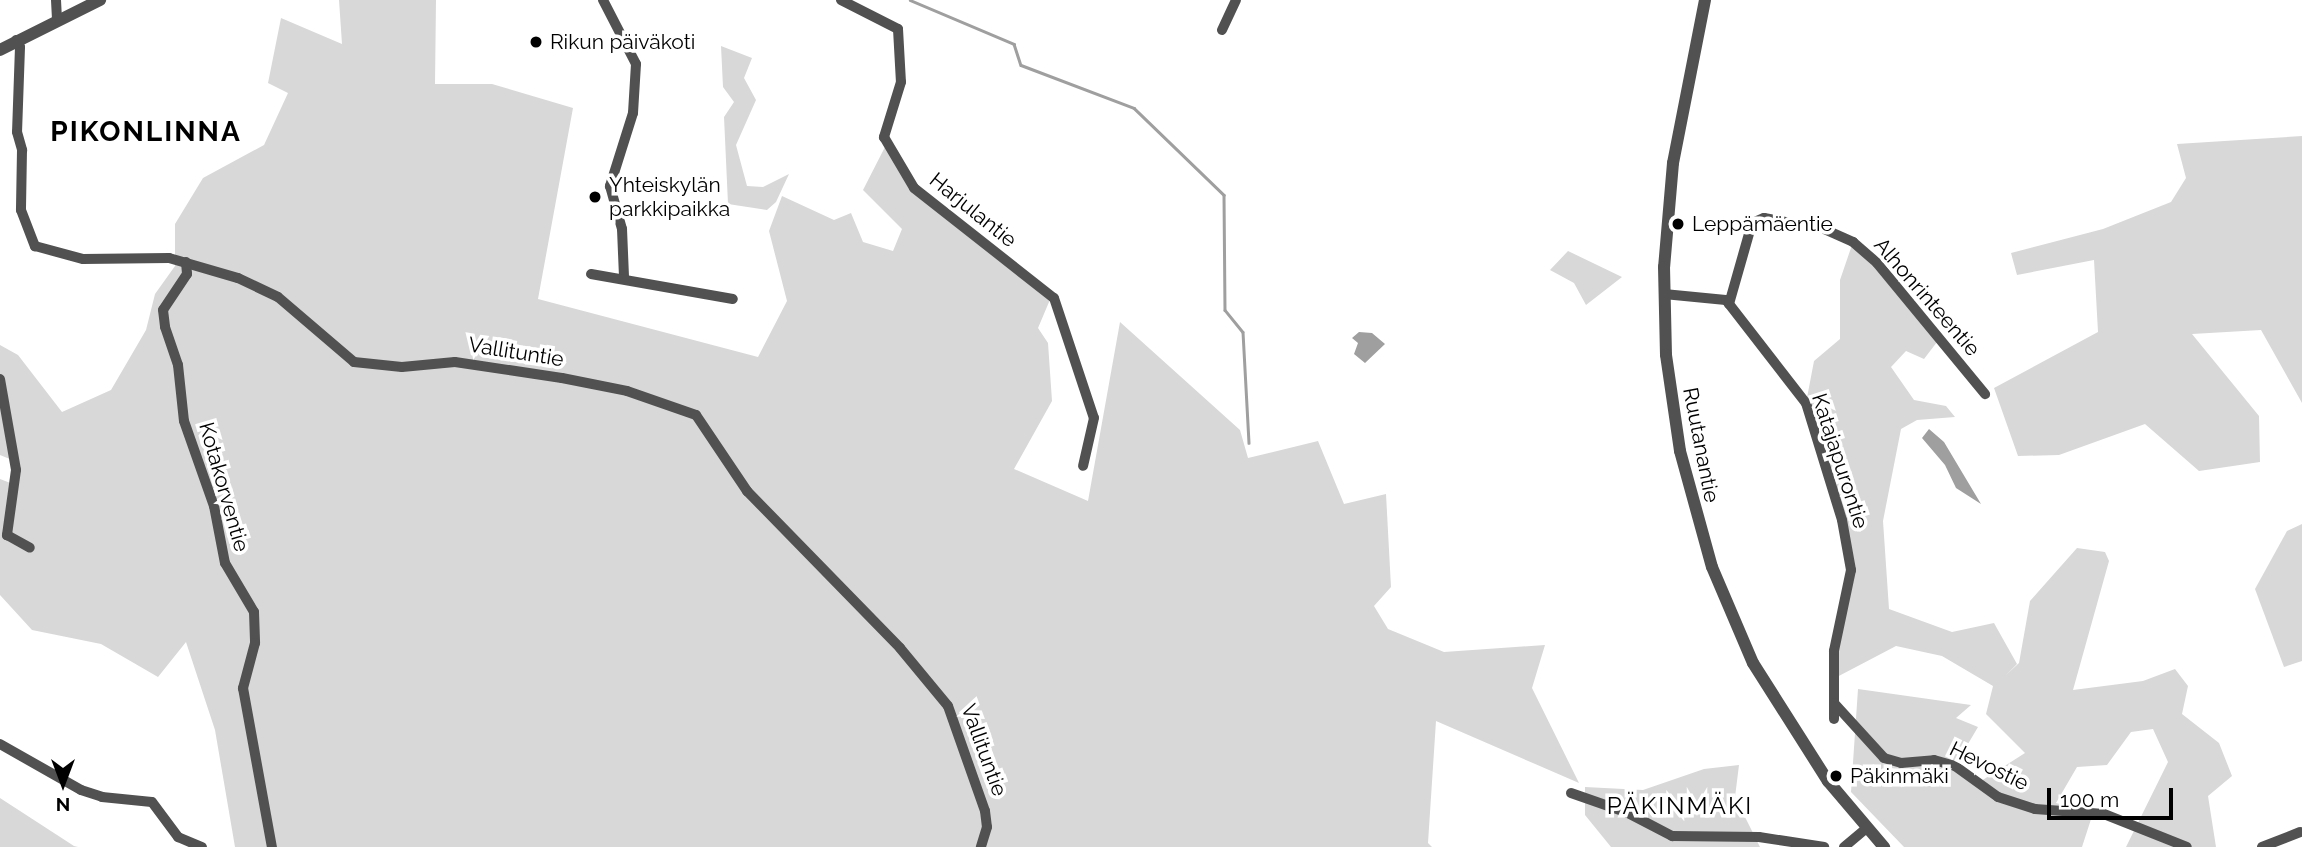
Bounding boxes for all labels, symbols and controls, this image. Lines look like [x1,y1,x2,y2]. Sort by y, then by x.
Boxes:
place label: Rikun päiväkoti [550,29,695,55]
marker: Rikun päiväkoti [528,34,544,50]
district label: PIKONLINNA [52,115,240,149]
street label: Harjulantie [924,167,1022,253]
place label: Yhteiskylän parkkipaikka [609,172,730,222]
marker: Yhteiskylän parkkipaikka [587,189,603,205]
place label: Leppämäentie [1692,211,1833,237]
marker: Leppämäentie [1670,216,1686,232]
street label: Alhonrinteentie [1869,233,1985,361]
street label: Vallituntie [467,332,565,372]
street label: Ruutanantie [1677,385,1725,505]
street label: Katajapurontie [1806,390,1874,532]
street label: Kotakorventie [194,419,254,555]
street label: Vallituntie [956,700,1012,800]
street label: Hevostie [1945,736,2033,796]
north arrow [28,749,98,819]
place label: Päkinmäki [1850,763,1949,789]
marker: Päkinmäki [1828,768,1844,784]
scale bar [2050,774,2176,818]
text: 100 m [2060,787,2119,812]
district label: PÄKINMÄKI [1608,792,1752,820]
text: N [56,794,70,816]

